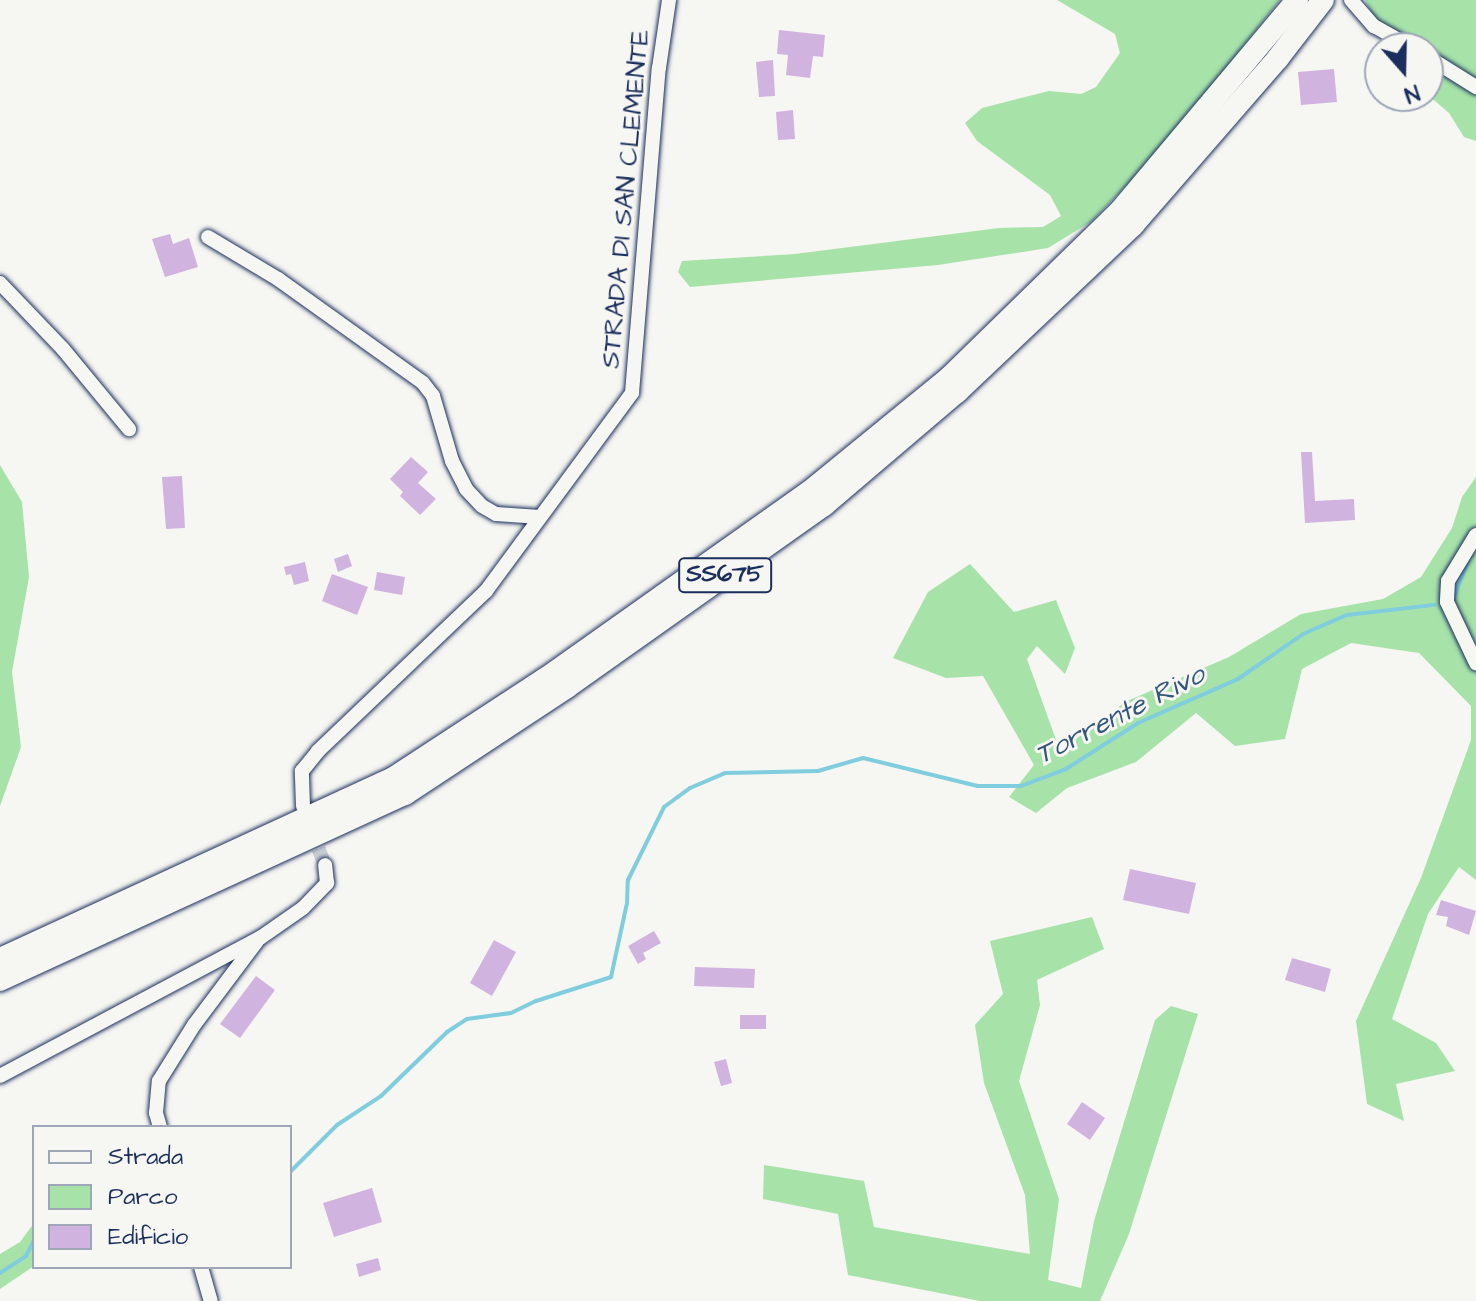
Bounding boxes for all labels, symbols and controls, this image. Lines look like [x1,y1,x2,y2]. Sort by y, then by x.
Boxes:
street label: STRADA DI SAN CLEMENTE [596,28,656,370]
north arrow [1364,32,1444,112]
text: N [1400,76,1423,110]
road number: SS675 [677,555,773,595]
water label: Torrente Rivo [1030,658,1210,772]
legend [32,1125,292,1269]
text: Strada [108,1140,183,1174]
text: Parco [108,1180,177,1214]
text: Edificio [108,1220,188,1254]

